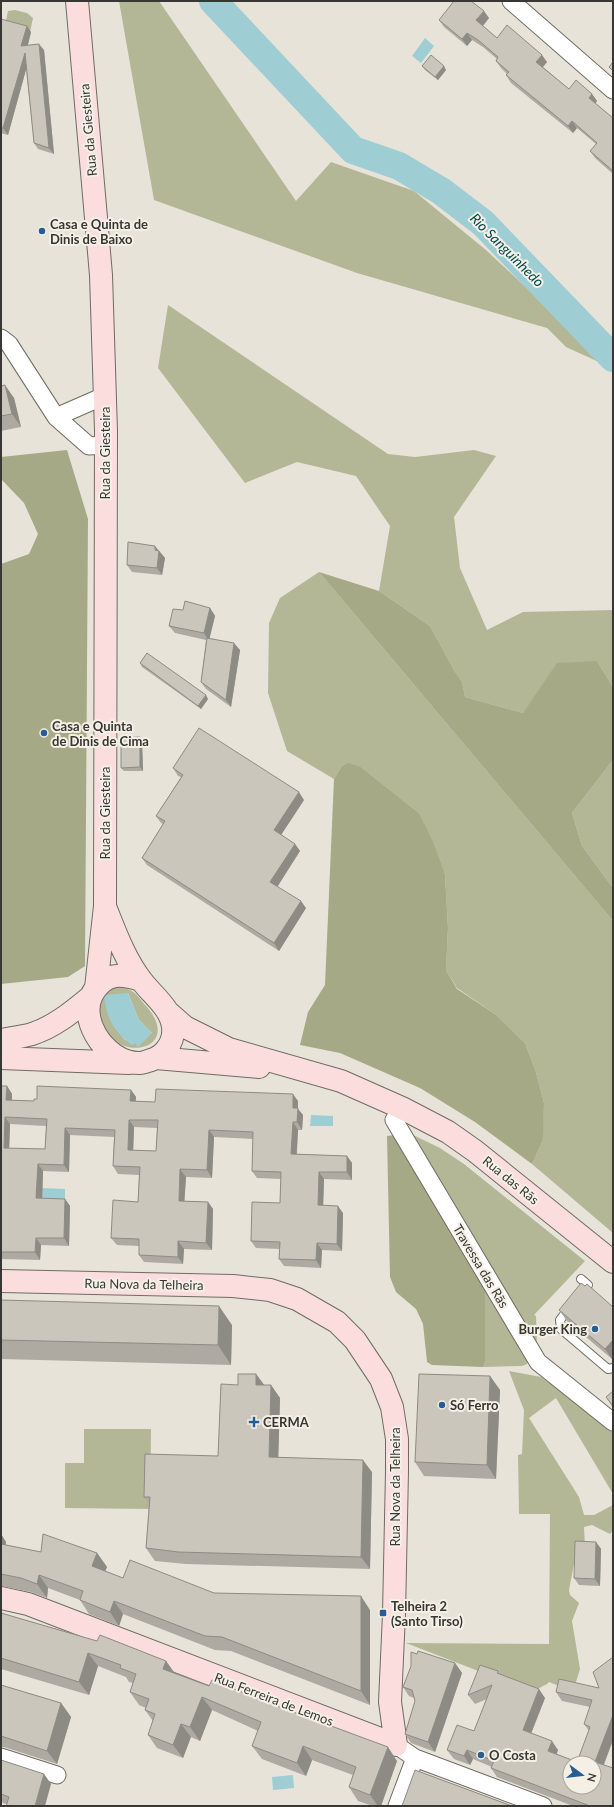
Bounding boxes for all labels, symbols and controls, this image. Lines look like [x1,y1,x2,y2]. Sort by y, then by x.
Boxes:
street label: Rua da Giesteira [76,83,100,177]
water label: Rio Sanguinhedo [467,209,548,290]
place label: Casa e Quinta de Dinis de Baixo [50,216,148,247]
marker: Casa e Quinta de Dinis de Baixo [37,226,47,236]
street label: Rua da Giesteira [97,407,113,499]
place label: Casa e Quinta de Dinis de Cima [52,718,149,749]
marker: Casa e Quinta de Dinis de Cima [39,728,49,738]
street label: Rua da Giesteira [97,767,113,859]
street label: Rua das Rãs [480,1152,543,1208]
street label: Travessa das Rãs [450,1221,512,1311]
street label: Rua Nova da Telheira [84,1275,204,1293]
place label: Burger King [519,1321,587,1337]
marker: Burger King [590,1324,600,1334]
place label: Só Ferro [450,1397,499,1413]
marker: Só Ferro [437,1400,447,1410]
place label: CERMA [263,1414,310,1430]
marker: CERMA [248,1416,260,1428]
street label: Rua Nova da Telheira [387,1427,403,1547]
place label: Telheira 2 (Santo Tirso) [391,1598,463,1629]
marker: Telheira 2 (Santo Tirso) [378,1608,388,1618]
street label: Rua Ferreira de Lemos [212,1669,336,1729]
place label: O Costa [489,1747,536,1763]
marker: O Costa [476,1750,486,1760]
north arrow [562,1755,602,1795]
text: N [585,1772,600,1783]

